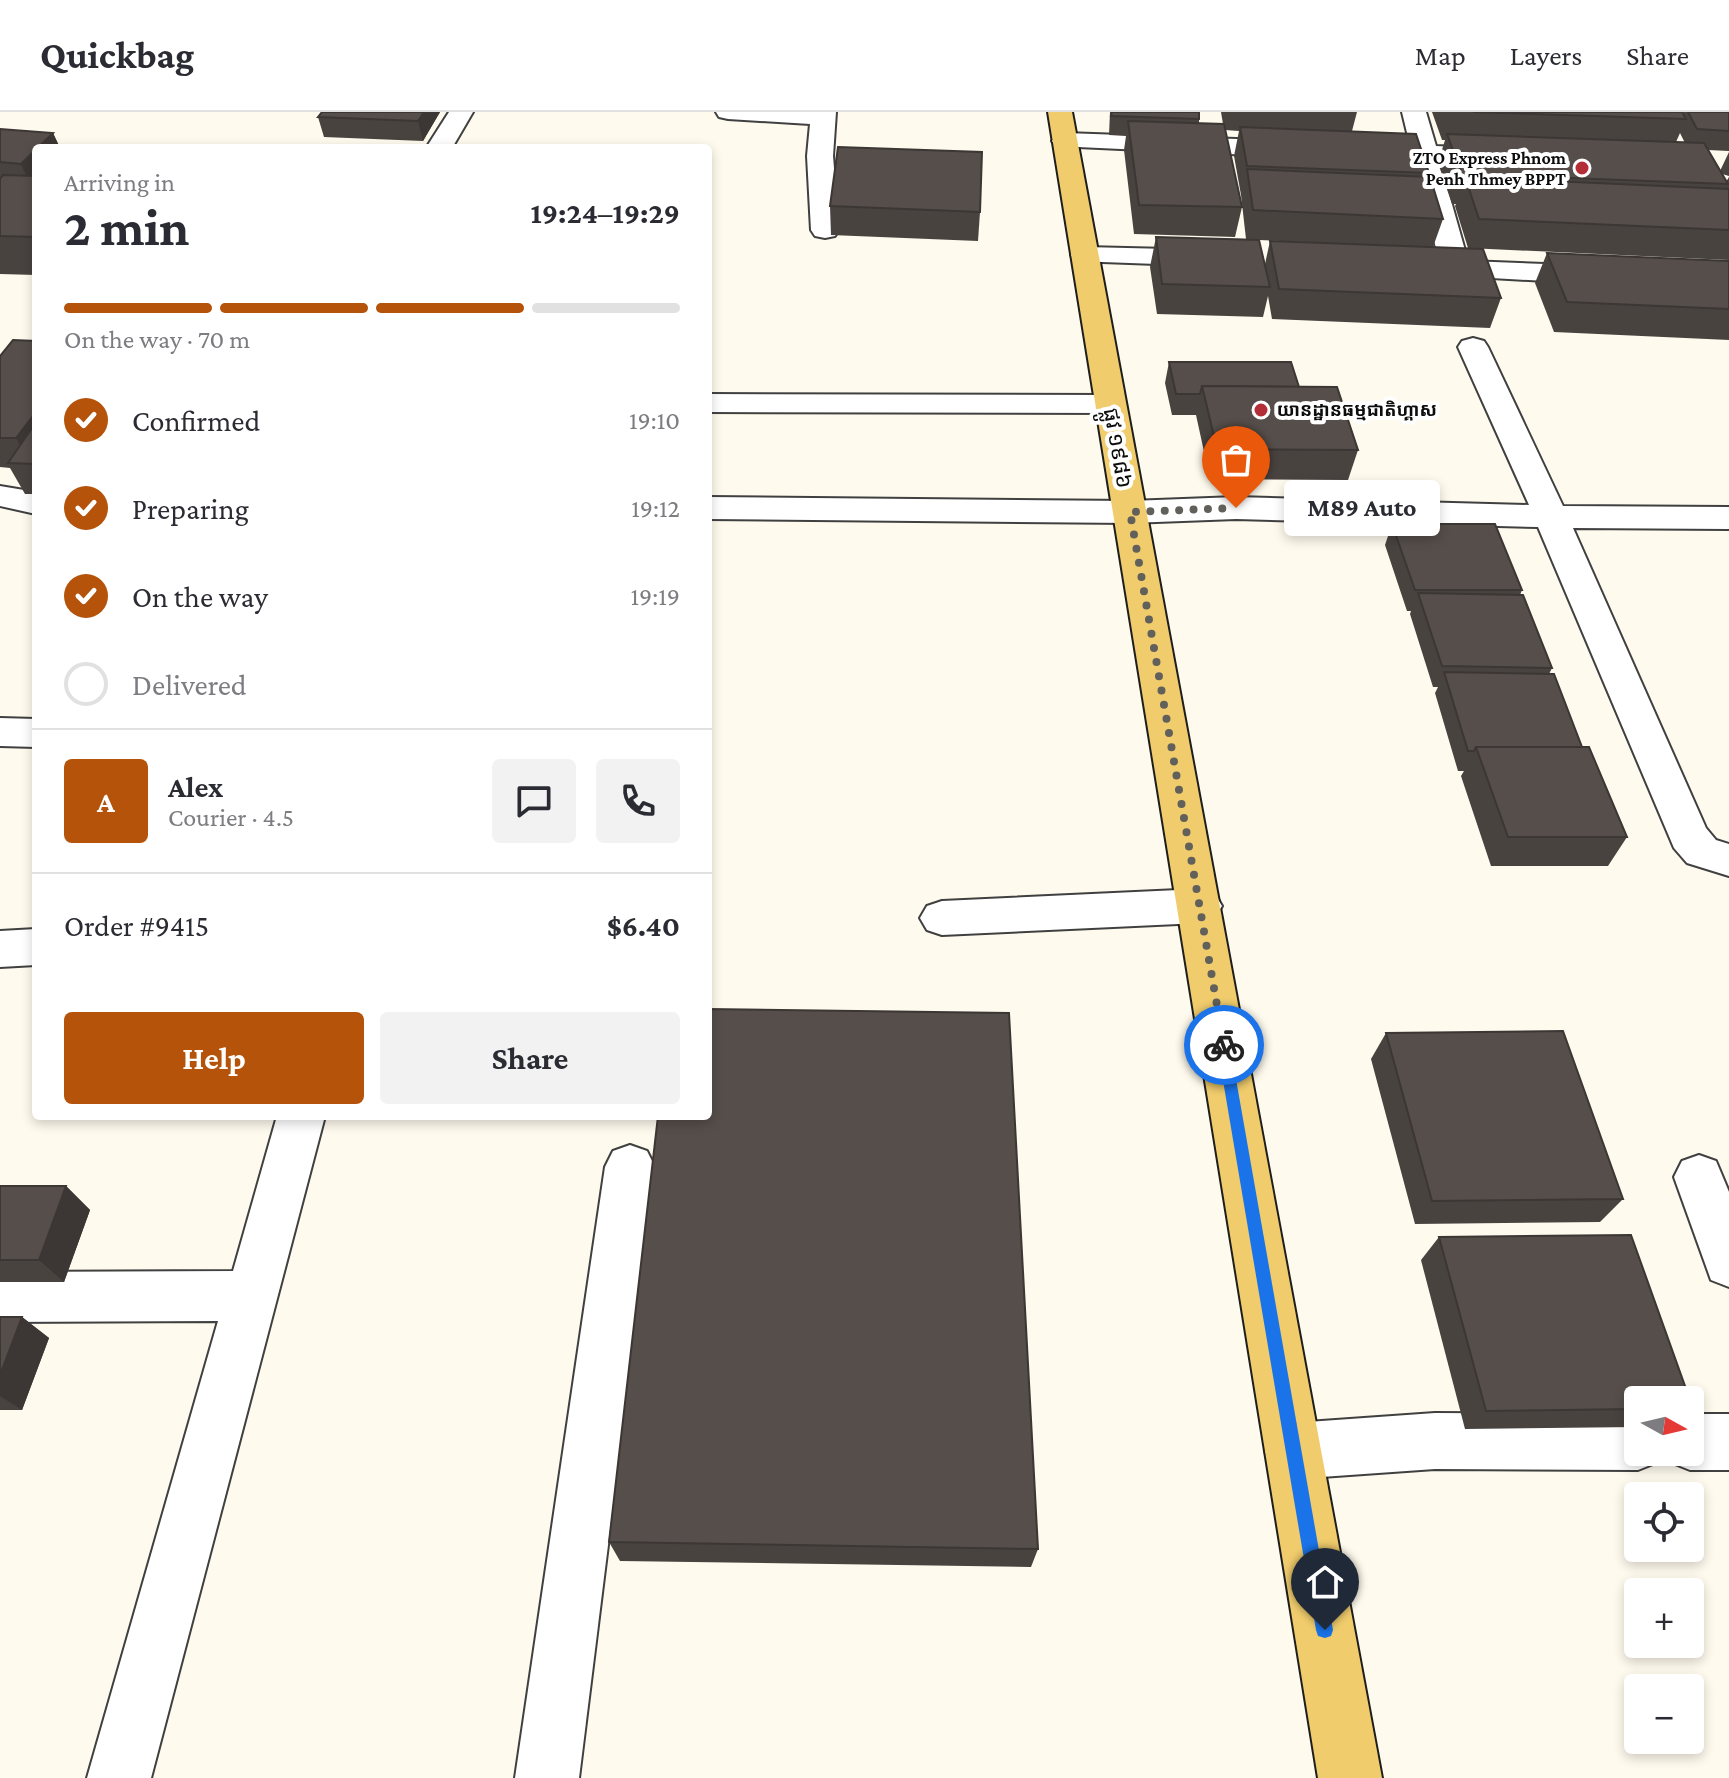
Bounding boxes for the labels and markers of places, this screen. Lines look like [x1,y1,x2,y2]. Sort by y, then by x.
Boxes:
place label: ZTO Express Phnom Penh Thmey BPPT [1413,148,1567,189]
marker: ZTO Express Phnom Penh Thmey BPPT [1573,159,1591,177]
place label: យានដ្ឋានធម្មជាតិហ្គាស [1277,400,1437,421]
marker: យានដ្ឋានធម្មជាតិហ្គាស [1252,401,1270,419]
pin [1202,426,1270,508]
callout: M89 Auto [1284,480,1440,536]
pin [1291,1548,1359,1630]

